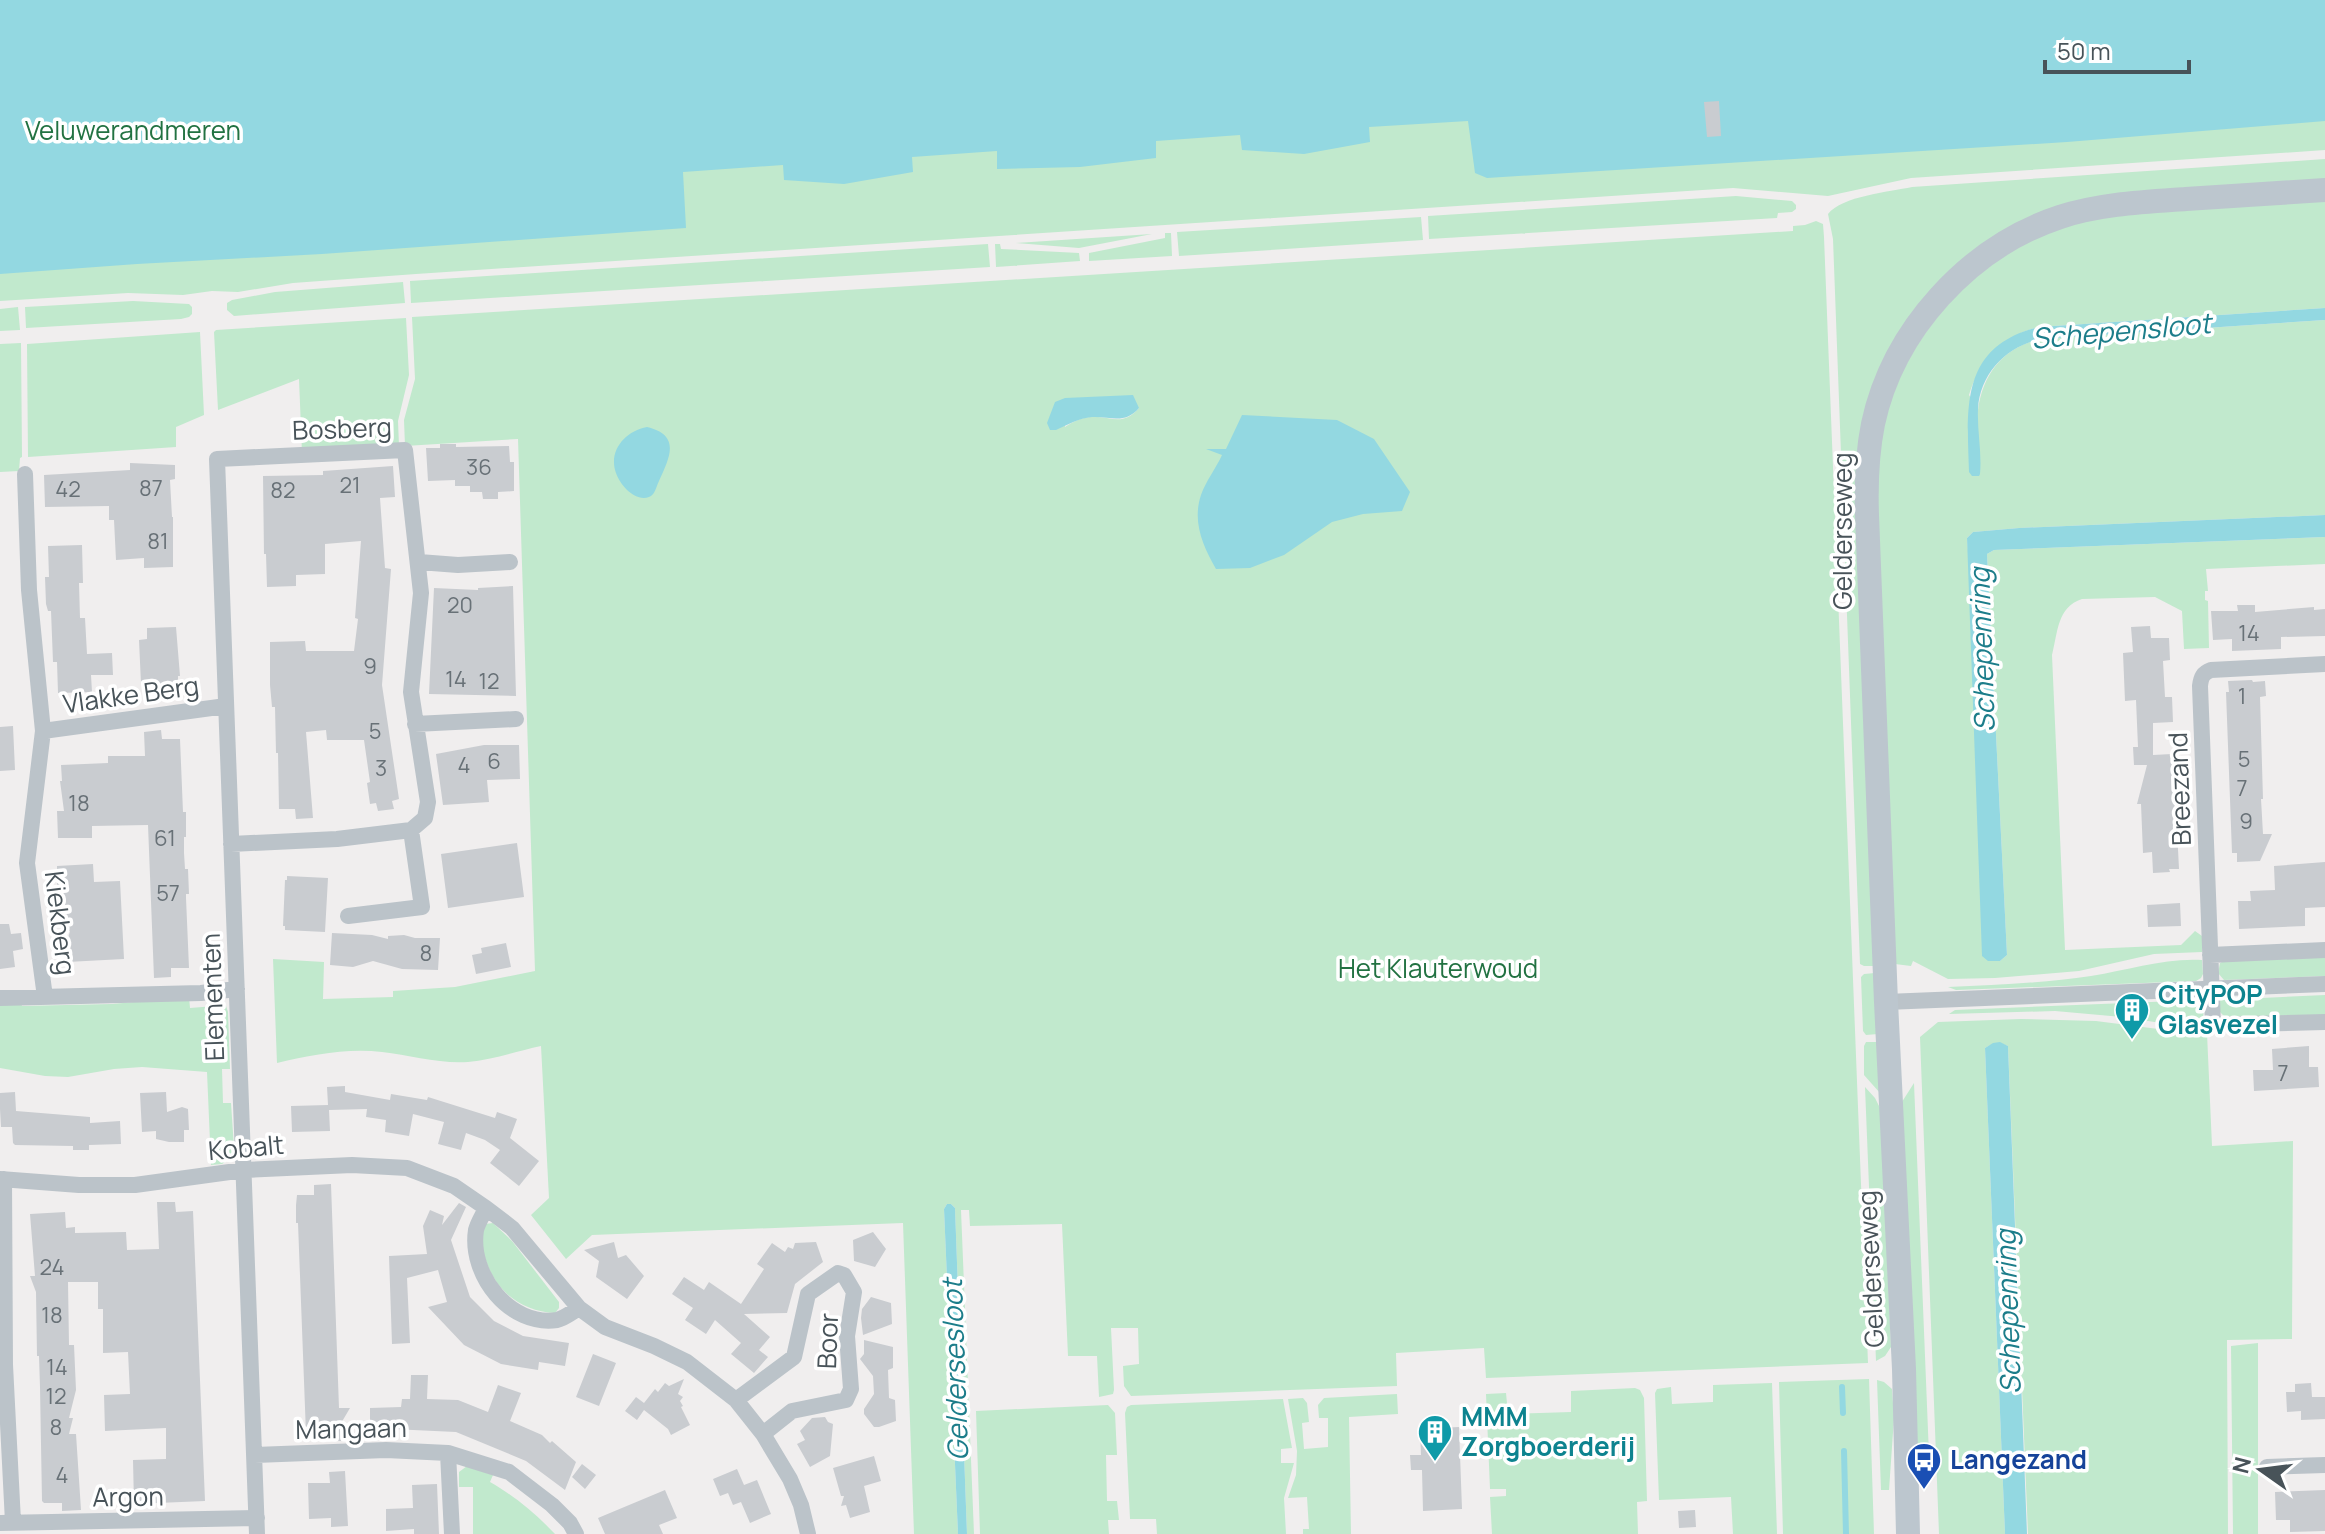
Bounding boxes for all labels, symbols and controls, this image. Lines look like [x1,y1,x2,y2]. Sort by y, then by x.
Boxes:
scale bar [2045,24,2189,74]
text: 50 m [2057,34,2111,67]
park label: Veluwerandmeren [25,112,241,148]
water label: Schepensloot [2030,303,2215,357]
street label: Bosberg [292,408,392,448]
house number: 36 [466,452,492,482]
street label: Gelderseweg [1824,452,1860,610]
house number: 21 [339,470,361,500]
house number: 87 [139,473,163,503]
house number: 42 [55,474,81,504]
house number: 82 [270,475,296,505]
house number: 81 [147,526,169,556]
water label: Schepenring [1959,565,2003,733]
house number: 20 [447,590,473,620]
house number: 14 [2238,618,2260,648]
house number: 9 [363,651,377,681]
house number: 14 [445,664,467,694]
house number: 12 [478,666,500,696]
street label: Vlakke Berg [61,667,201,721]
house number: 1 [2238,681,2246,711]
house number: 5 [369,716,381,746]
street label: Breezand [2159,732,2199,846]
house number: 5 [2238,744,2250,774]
house number: 6 [487,746,501,776]
house number: 4 [458,750,470,780]
house number: 3 [375,753,387,783]
house number: 7 [2236,773,2248,803]
house number: 18 [68,788,90,818]
house number: 9 [2239,806,2253,836]
house number: 61 [154,823,176,853]
street label: Kiekberg [37,869,85,977]
house number: 57 [156,878,180,908]
street label: Elementen [192,932,232,1062]
house number: 8 [420,938,432,968]
park label: Het Klauterwoud [1338,950,1538,986]
place label: CityPOP Glasvezel [2158,976,2278,1042]
building icon: CityPOP Glasvezel [2113,991,2151,1041]
house number: 7 [2277,1058,2289,1088]
street label: Kobalt [206,1126,285,1168]
street label: Gelderseweg [1848,1190,1892,1349]
water label: Schepenring [1985,1227,2029,1395]
house number: 24 [39,1252,65,1282]
water label: Geldersesloot [932,1276,976,1462]
house number: 18 [41,1300,63,1330]
street label: Boor [808,1312,846,1370]
house number: 14 [46,1352,68,1382]
house number: 12 [45,1381,67,1411]
place label: MMM Zorgboerderij [1461,1398,1635,1464]
street label: Mangaan [295,1409,407,1447]
house number: 8 [50,1412,62,1442]
building icon: MMM Zorgboerderij [1416,1413,1454,1463]
north arrow [2221,1430,2301,1510]
bus stop icon: Langezand [1905,1441,1943,1491]
place label: Langezand [1950,1441,2087,1477]
text: N [2225,1454,2258,1476]
house number: 4 [56,1460,68,1490]
street label: Argon [92,1477,164,1515]

